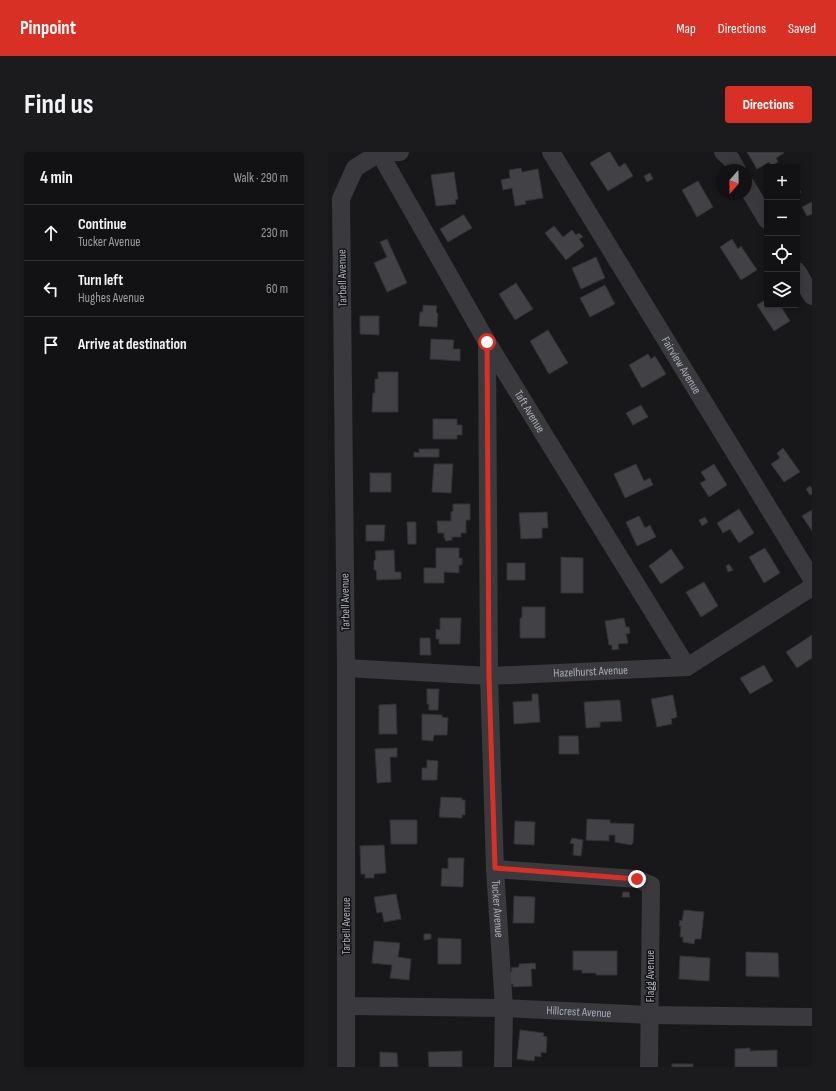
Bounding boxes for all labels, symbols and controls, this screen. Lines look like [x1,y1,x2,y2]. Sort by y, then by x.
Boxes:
text: Pinpoint [20,17,76,40]
text: Map [676,20,696,37]
text: Directions [718,20,766,37]
text: Saved [788,20,816,37]
button: Directions [725,86,812,123]
text: Find us [24,88,93,121]
north arrow [716,164,752,200]
map controls [764,164,800,308]
button: + [764,164,800,200]
text: 4 min [40,168,73,188]
text: Walk · 290 m [233,170,288,186]
button: − [764,200,800,236]
text: Continue [78,215,127,234]
icon: ahead [40,222,62,244]
text: 230 m [261,225,288,241]
text: Tucker Avenue [78,234,141,250]
button: locate [764,236,800,272]
street label: Tarbell Avenue [334,249,351,307]
text: Turn left [78,271,123,290]
button: layers [764,272,800,308]
icon: left [40,278,62,300]
text: 60 m [266,281,288,297]
text: Hughes Avenue [78,290,145,306]
route start [478,333,496,351]
icon: arrive [40,334,62,356]
street label: Fairview Avenue [658,334,704,397]
text: Arrive at destination [78,335,187,354]
street label: Taft Avenue [511,388,548,436]
street label: Tarbell Avenue [337,573,354,631]
street label: Hazelhurst Avenue [553,663,629,681]
route end [628,870,646,888]
street label: Tucker Avenue [488,879,506,938]
street label: Tarbell Avenue [339,897,354,955]
street label: Flagg Avenue [643,950,658,1002]
street label: Hillcrest Avenue [546,1003,612,1021]

